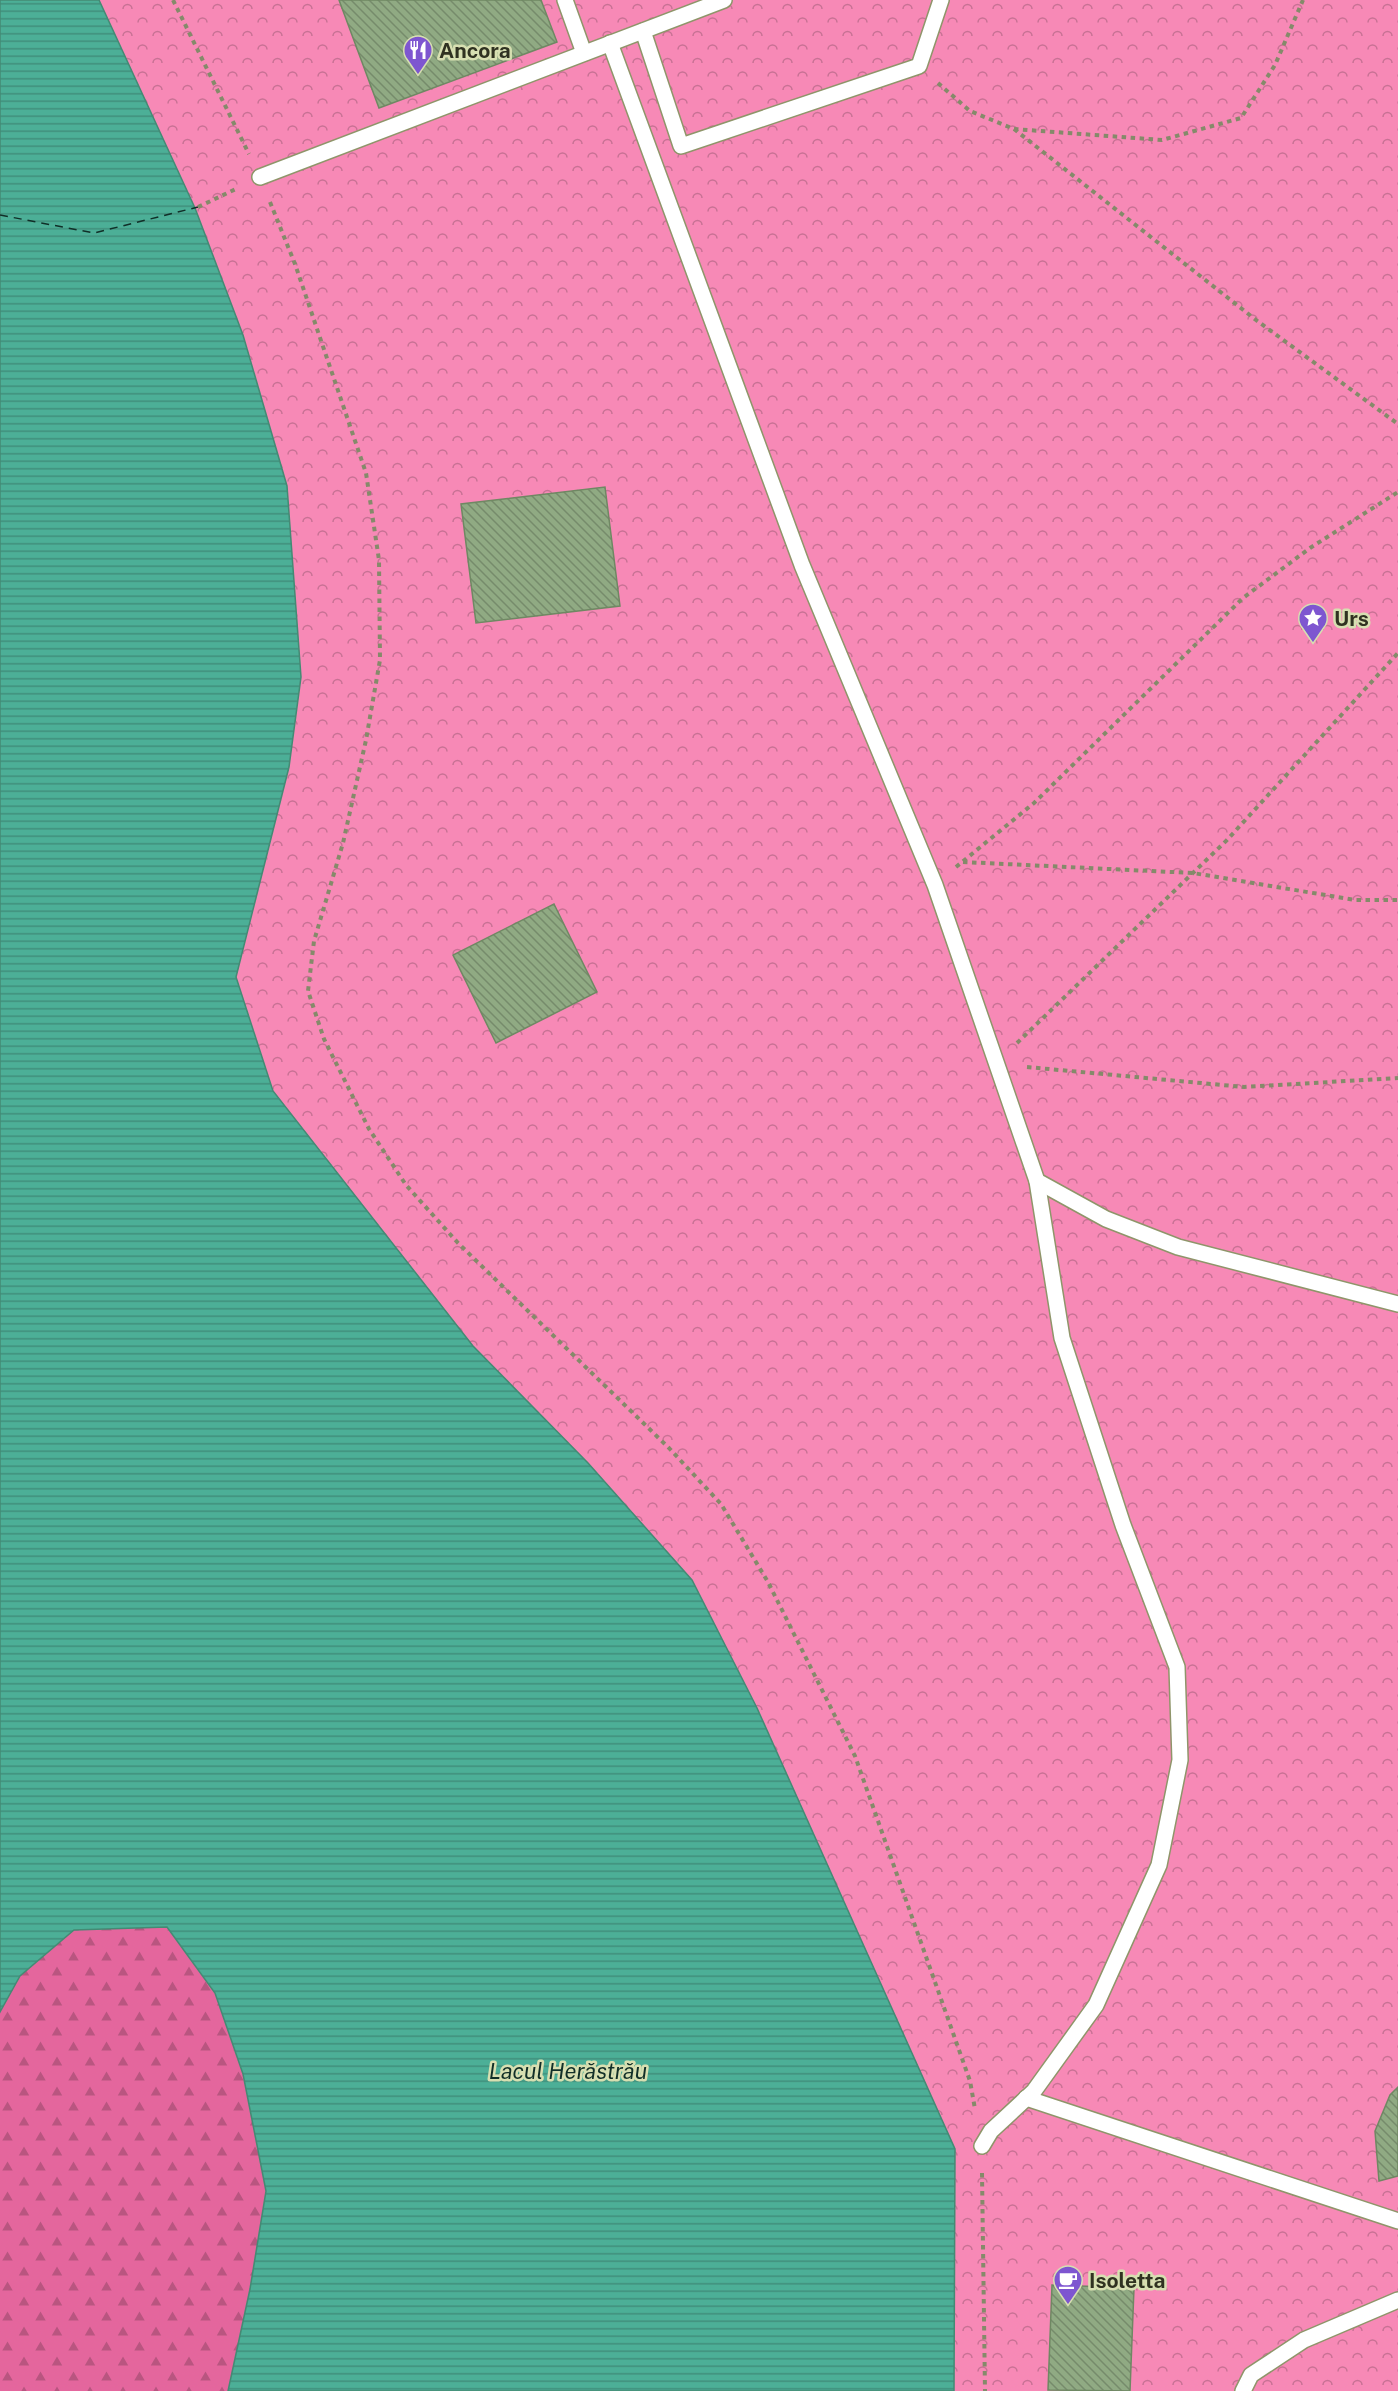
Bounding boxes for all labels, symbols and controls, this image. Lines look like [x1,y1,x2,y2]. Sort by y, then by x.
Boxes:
restaurant icon: Ancora [402,34,434,76]
place label: Ancora [439,38,511,63]
place icon: Urs [1297,602,1329,644]
place label: Urs [1334,606,1369,631]
water label: Lacul Herăstrău [489,2058,647,2084]
cafe icon: Isoletta [1052,2264,1084,2306]
place label: Isoletta [1089,2268,1165,2293]

